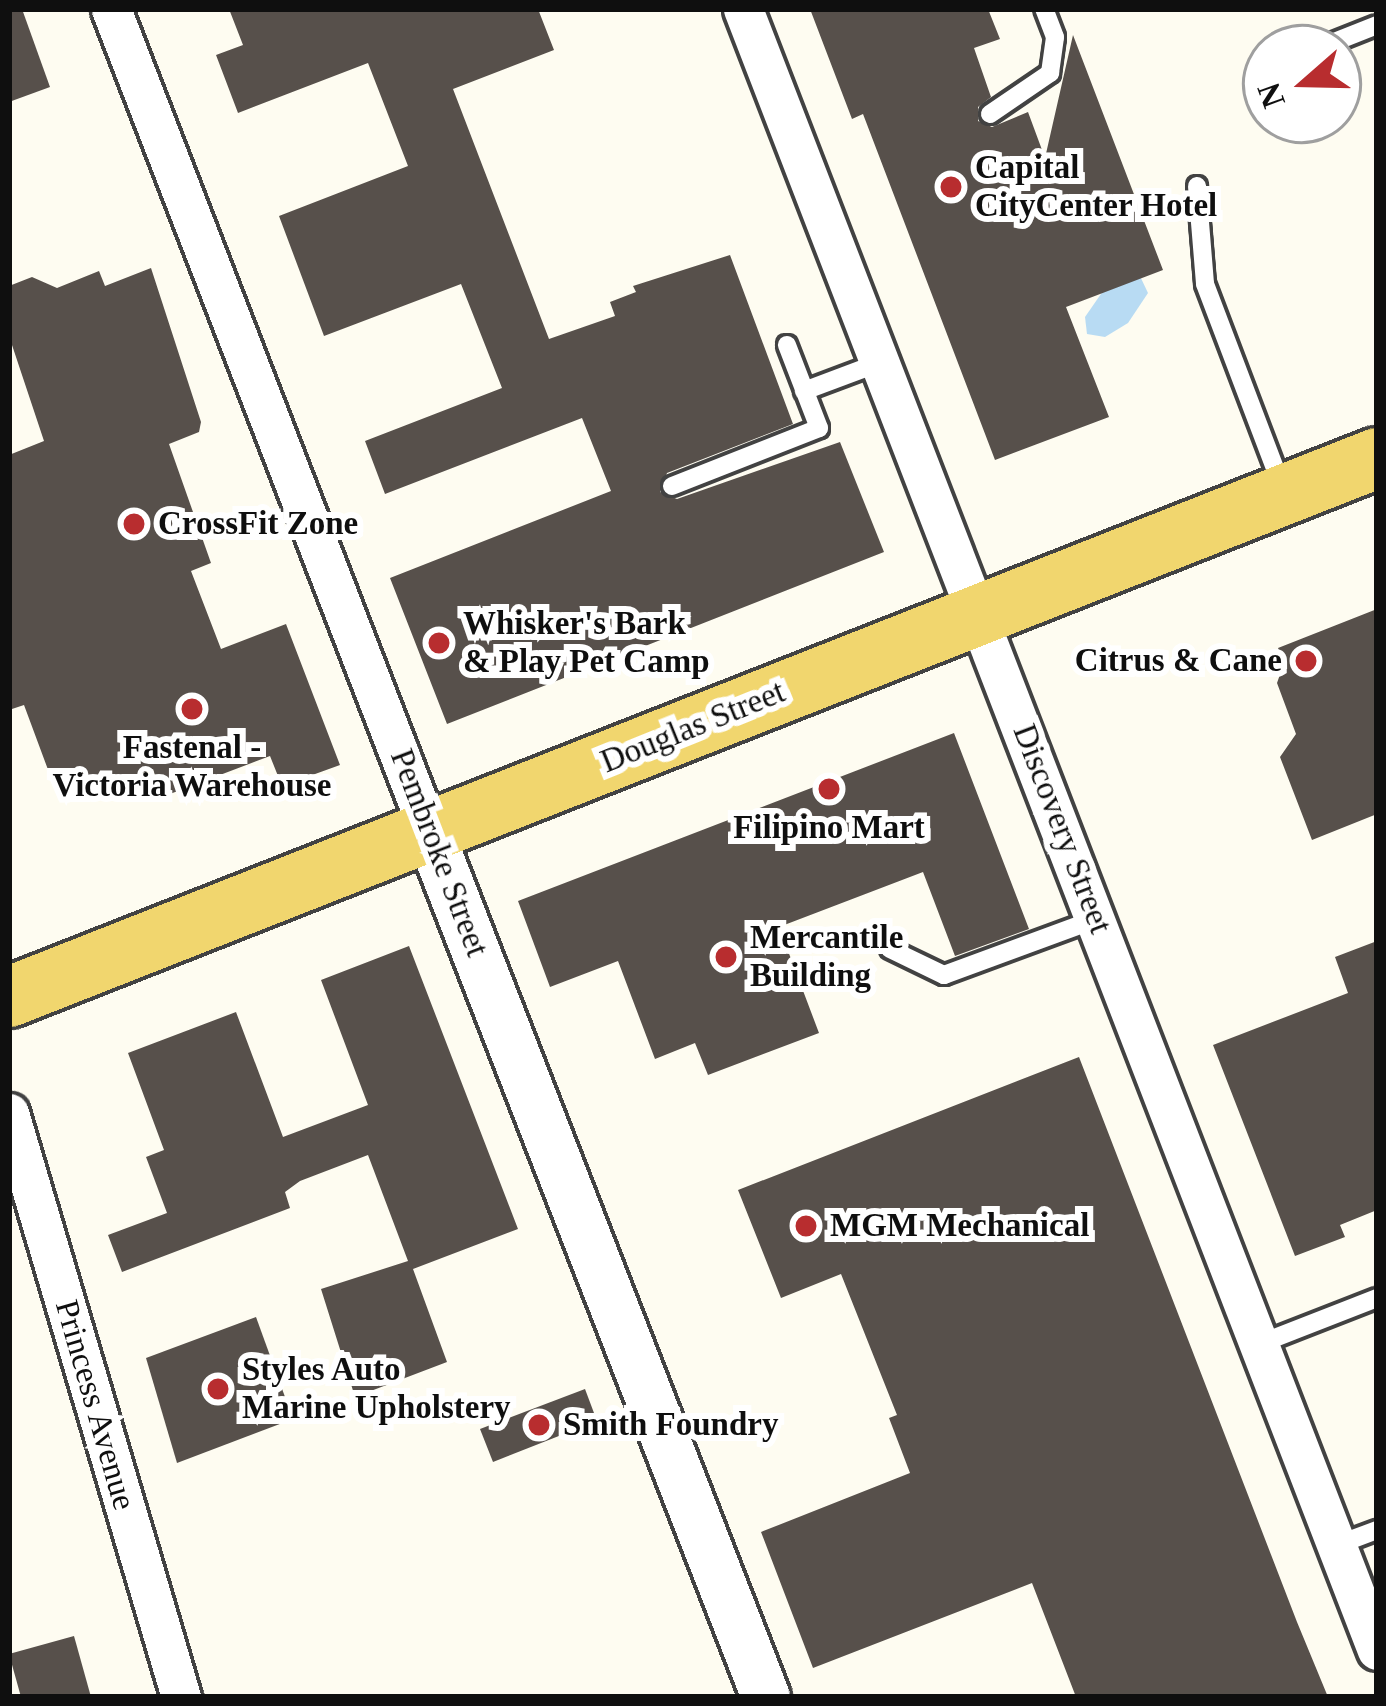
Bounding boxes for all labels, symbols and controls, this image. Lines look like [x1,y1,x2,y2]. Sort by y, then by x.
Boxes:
north arrow [1242,24,1362,144]
text: N [1250,78,1292,113]
place label: Capital CityCenter Hotel [975,148,1218,226]
marker: Capital CityCenter Hotel [938,174,964,200]
place label: CrossFit Zone [158,504,358,544]
marker: CrossFit Zone [121,511,147,537]
place label: Whisker's Bark & Play Pet Camp [463,604,710,682]
marker: Whisker's Bark & Play Pet Camp [426,630,452,656]
place label: Citrus & Cane [1075,641,1282,681]
marker: Citrus & Cane [1293,648,1319,674]
street label: Douglas Street [595,672,791,782]
marker: Fastenal - Victoria Warehouse [179,696,205,722]
street label: Discovery Street [1004,719,1120,939]
place label: Fastenal - Victoria Warehouse [52,728,332,806]
street label: Pembroke Street [381,744,497,962]
marker: Filipino Mart [816,776,842,802]
place label: Filipino Mart [733,808,925,848]
place label: Mercantile Building [750,918,903,996]
marker: Mercantile Building [713,944,739,970]
place label: MGM Mechanical [830,1206,1089,1246]
marker: MGM Mechanical [793,1213,819,1239]
street label: Princess Avenue [46,1295,144,1515]
place label: Styles Auto Marine Upholstery [242,1350,511,1428]
marker: Styles Auto Marine Upholstery [205,1376,231,1402]
place label: Smith Foundry [563,1405,778,1445]
marker: Smith Foundry [526,1412,552,1438]

